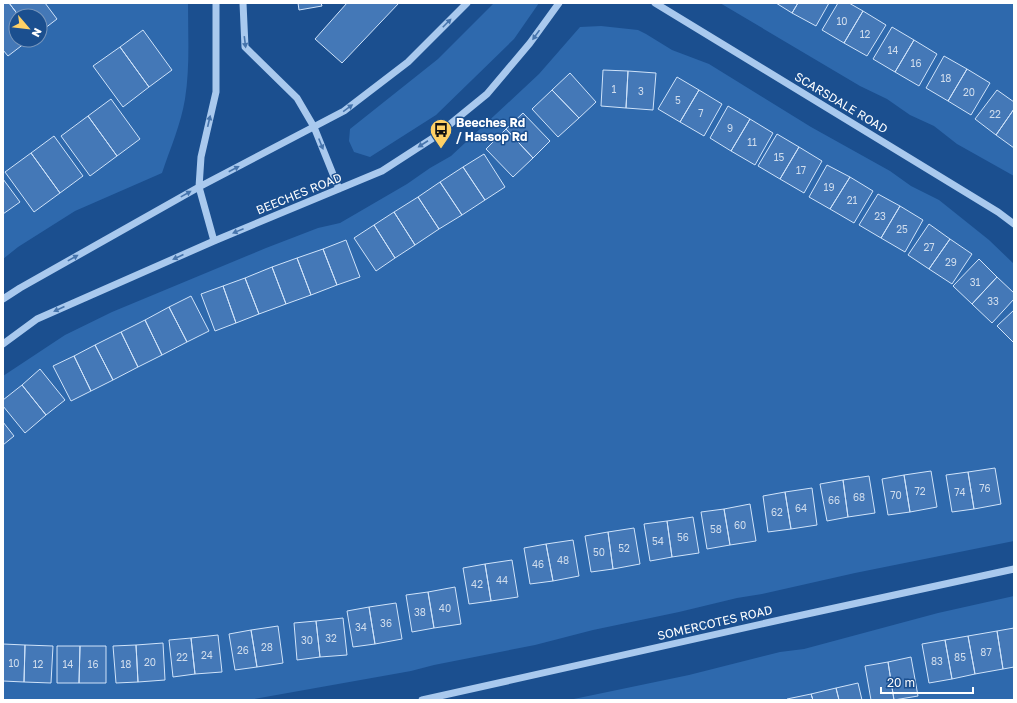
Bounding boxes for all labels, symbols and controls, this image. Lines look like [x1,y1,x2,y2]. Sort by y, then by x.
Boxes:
north arrow [8,8,48,48]
house number: 10 [836,15,848,27]
one-way arrow [442,18,452,28]
text: N [30,26,45,40]
house number: 12 [860,28,871,40]
one-way arrow [532,29,540,40]
one-way arrow [242,35,248,48]
house number: 14 [888,44,898,56]
house number: 16 [911,57,921,69]
street label: SCARSDALE ROAD [792,69,891,136]
house number: 18 [941,72,951,84]
house number: 1 [612,83,617,95]
house number: 3 [638,85,644,97]
house number: 20 [963,86,975,98]
house number: 5 [675,94,681,106]
one-way arrow [343,104,354,112]
house number: 7 [698,107,704,119]
house number: 22 [989,108,1001,120]
one-way arrow [206,115,212,127]
place label: Beeches Rd / Hassop Rd [456,115,527,144]
bus stop icon: Beeches Rd / Hassop Rd [428,117,454,150]
house number: 9 [727,122,733,134]
house number: 11 [747,136,757,148]
one-way arrow [318,139,324,151]
one-way arrow [418,140,429,148]
house number: 15 [774,151,785,163]
house number: 17 [796,164,806,176]
one-way arrow [228,166,240,172]
street label: BEECHES ROAD [254,170,344,218]
house number: 19 [824,181,834,193]
one-way arrow [180,191,192,198]
house number: 21 [847,194,857,206]
house number: 23 [874,210,886,222]
house number: 25 [896,223,908,235]
one-way arrow [233,228,244,234]
house number: 27 [923,241,935,253]
one-way arrow [172,254,184,260]
one-way arrow [67,255,79,261]
house number: 29 [945,256,957,268]
house number: 31 [970,276,980,288]
house number: 33 [987,295,999,307]
one-way arrow [54,306,65,312]
house number: 76 [979,482,991,494]
house number: 72 [914,485,926,497]
house number: 74 [954,486,966,498]
house number: 70 [890,489,902,501]
house number: 68 [853,491,865,503]
house number: 66 [828,494,840,506]
house number: 64 [795,502,807,514]
house number: 62 [771,506,783,518]
house number: 60 [734,519,746,531]
house number: 58 [710,523,722,535]
house number: 56 [677,531,689,543]
house number: 54 [652,535,664,547]
house number: 52 [618,542,630,554]
house number: 50 [593,546,605,558]
house number: 48 [557,554,569,566]
house number: 46 [532,558,544,570]
house number: 44 [496,574,508,586]
house number: 42 [471,578,483,590]
house number: 40 [439,602,451,614]
street label: SOMERCOTES ROAD [656,602,774,643]
house number: 38 [414,606,426,618]
house number: 36 [380,617,392,629]
house number: 34 [355,621,367,633]
house number: 32 [325,632,337,644]
house number: 30 [301,634,313,646]
house number: 28 [261,641,273,653]
house number: 26 [237,644,249,656]
house number: 87 [980,646,992,658]
house number: 24 [201,649,213,661]
house number: 22 [176,651,188,663]
house number: 85 [954,651,966,663]
house number: 83 [931,655,943,667]
house number: 20 [144,656,156,668]
house number: 10 [8,657,20,669]
house number: 12 [33,658,44,670]
house number: 14 [63,658,73,670]
house number: 16 [88,658,98,670]
house number: 18 [121,658,131,670]
scale bar [881,669,973,695]
text: 20 m [887,675,915,690]

